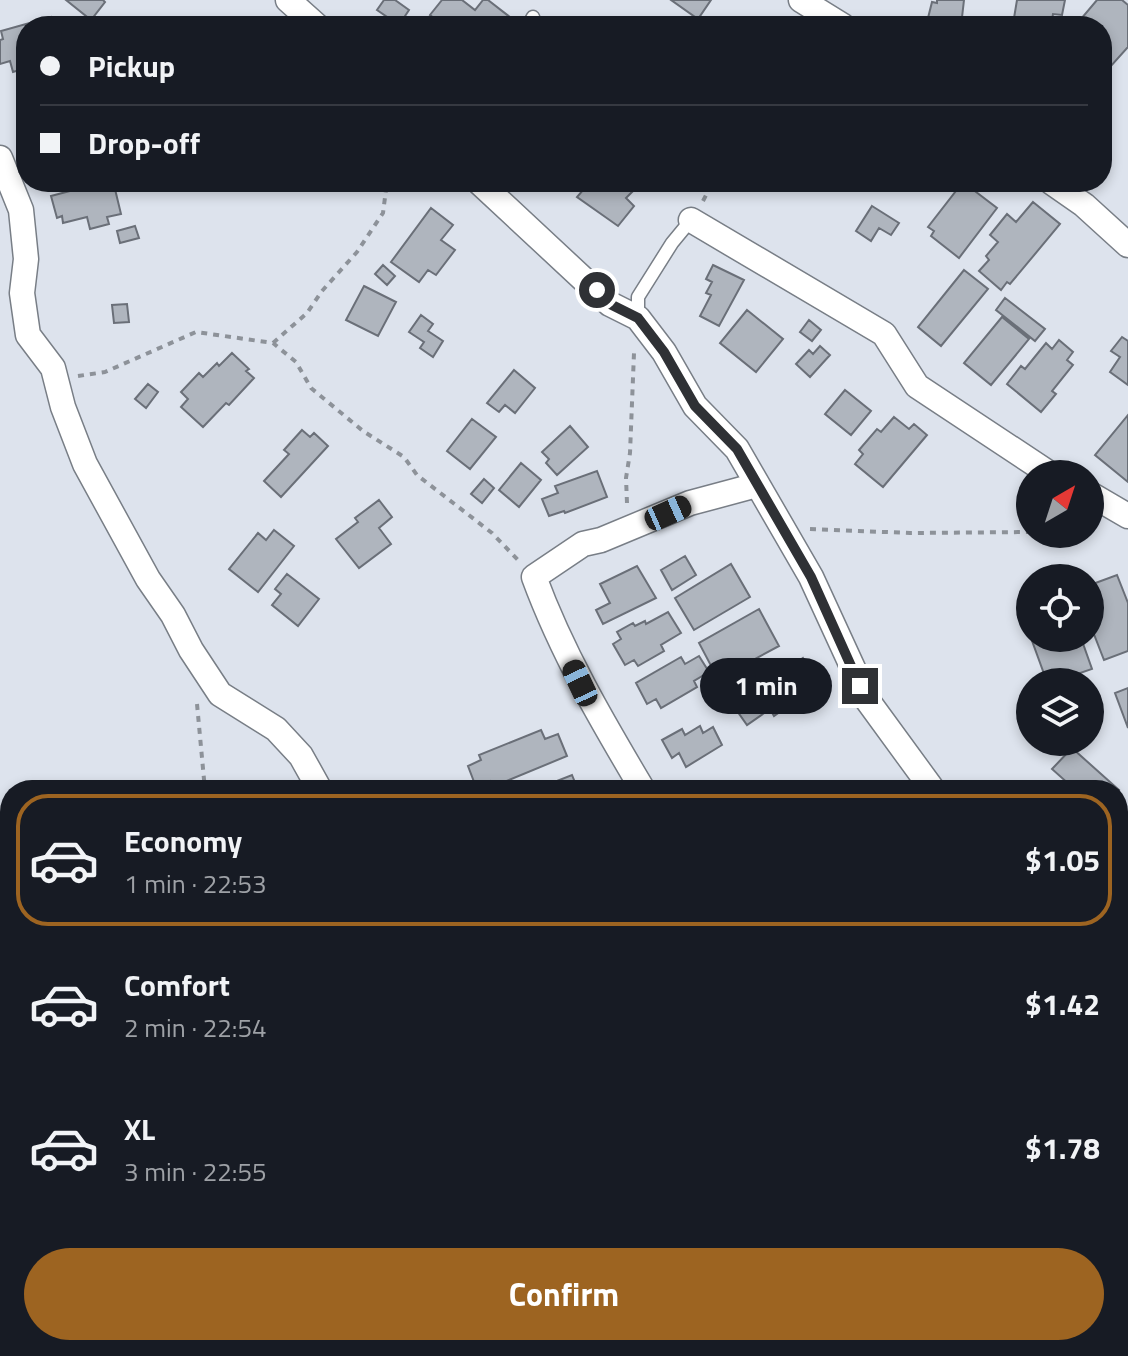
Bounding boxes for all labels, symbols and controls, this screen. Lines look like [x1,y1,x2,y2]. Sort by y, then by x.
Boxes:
text: Pickup [88,43,175,89]
text: Drop-off [88,120,200,166]
route start [579,272,615,308]
north arrow [1016,460,1104,548]
map controls [1016,460,1104,756]
car [641,492,695,534]
button: locate [1016,564,1104,652]
car [559,656,601,710]
callout: 1 min [700,658,832,714]
text: 1 min [734,666,798,705]
route end [842,668,878,704]
button: layers [1016,668,1104,756]
text: Economy [124,818,242,864]
icon: car [28,824,100,896]
text: $1.05 [1025,837,1100,883]
text: 1 min · 22:53 [124,864,267,903]
text: Comfort [124,962,230,1008]
icon: car [28,968,100,1040]
text: $1.42 [1025,981,1100,1027]
text: 2 min · 22:54 [124,1008,267,1047]
text: XL [124,1106,155,1152]
icon: car [28,1112,100,1184]
text: $1.78 [1025,1125,1100,1171]
text: 3 min · 22:55 [124,1152,267,1191]
button: Confirm [24,1248,1104,1340]

